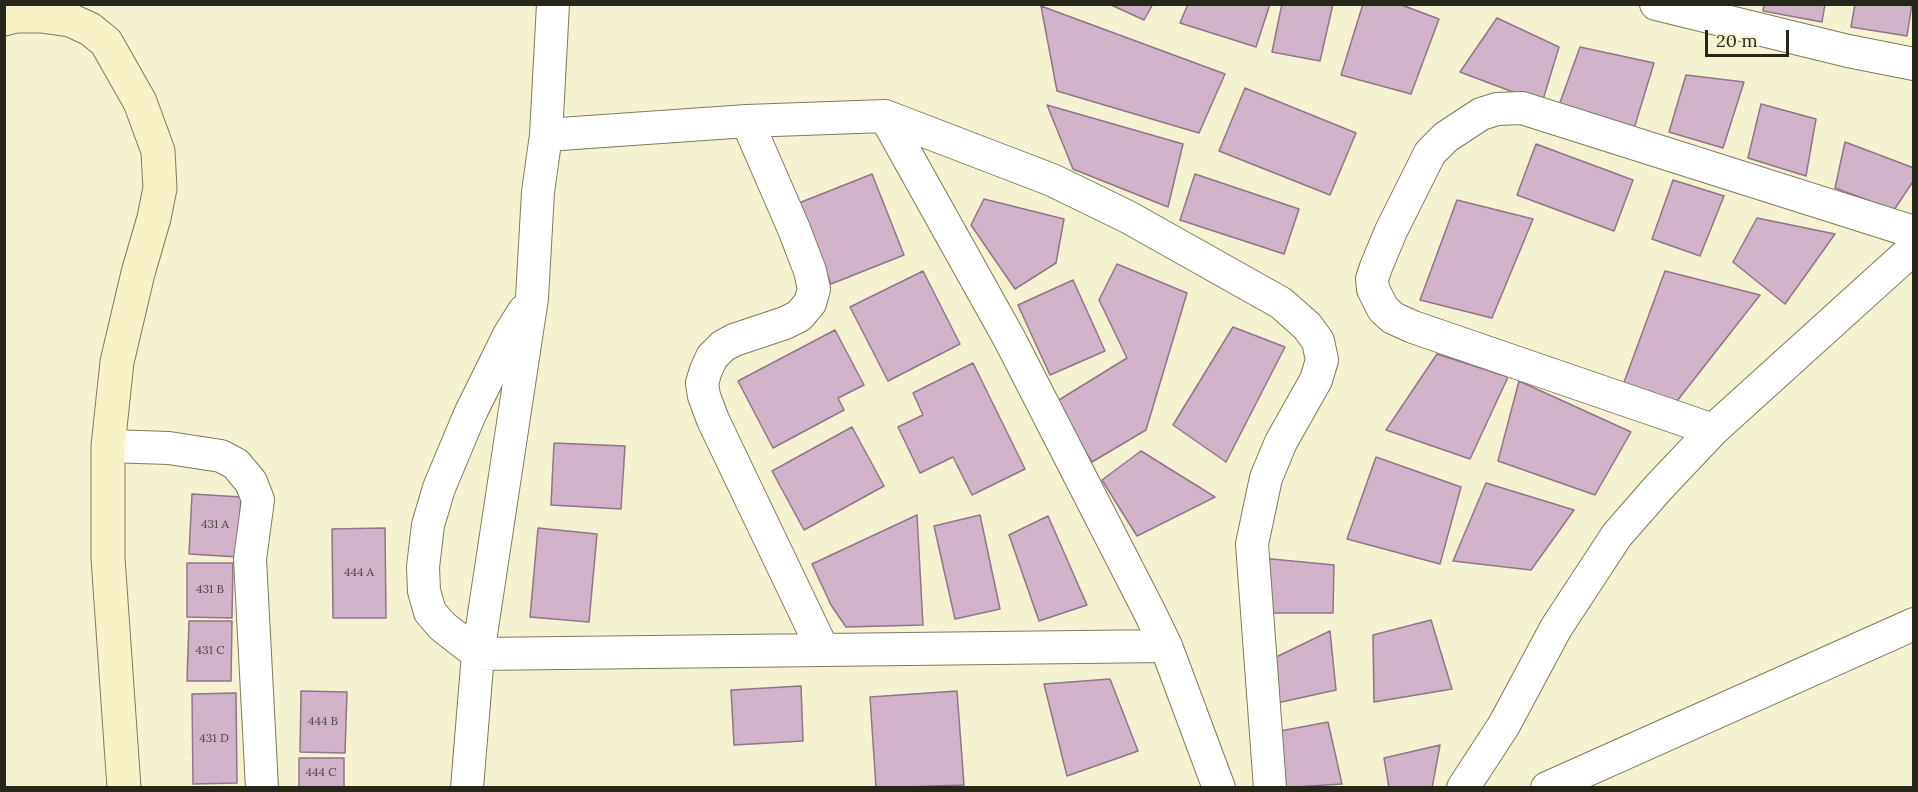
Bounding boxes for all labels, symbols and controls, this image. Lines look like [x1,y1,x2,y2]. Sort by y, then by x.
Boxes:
scale bar [1708,18,1792,56]
text: 20 m [1716,29,1758,52]
house number: 431 A [201,518,229,532]
house number: 444 A [344,566,374,580]
house number: 431 B [196,583,224,597]
house number: 431 C [195,644,225,658]
house number: 444 B [308,715,338,729]
house number: 431 D [199,732,229,746]
house number: 444 C [305,766,337,780]

